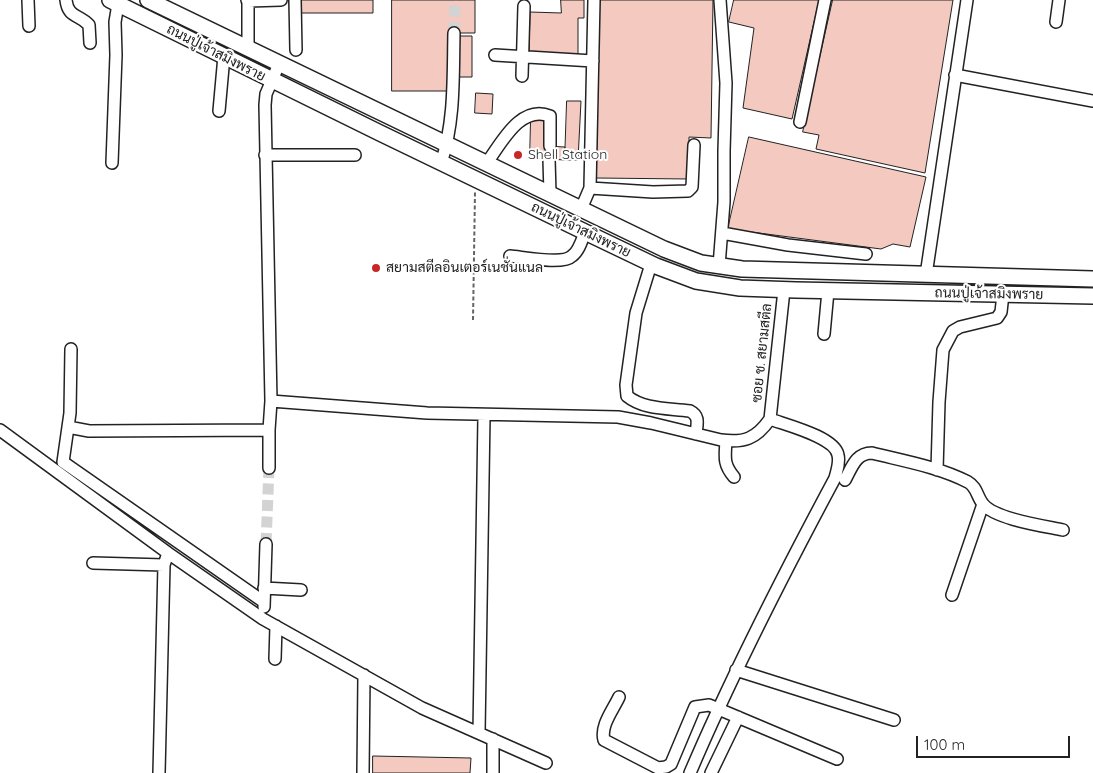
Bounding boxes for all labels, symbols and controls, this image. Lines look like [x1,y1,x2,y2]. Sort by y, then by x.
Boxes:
street label: ถนนปู่เจ้าสมิงพราย [164,21,268,85]
place label: Shell Station [528,147,607,163]
marker: Shell Station [512,149,524,161]
street label: ถนนปู่เจ้าสมิงพราย [528,199,634,261]
place label: สยามสตีลอินเตอร์เนชั่นแนล [386,260,543,276]
marker: สยามสตีลอินเตอร์เนชั่นแนล [370,262,382,274]
street label: ถนนปู่เจ้าสมิงพราย [934,285,1044,303]
street label: ซอย ช. สยามสตีล [748,303,776,403]
scale bar [918,726,1072,758]
text: 100 m [924,735,965,754]

